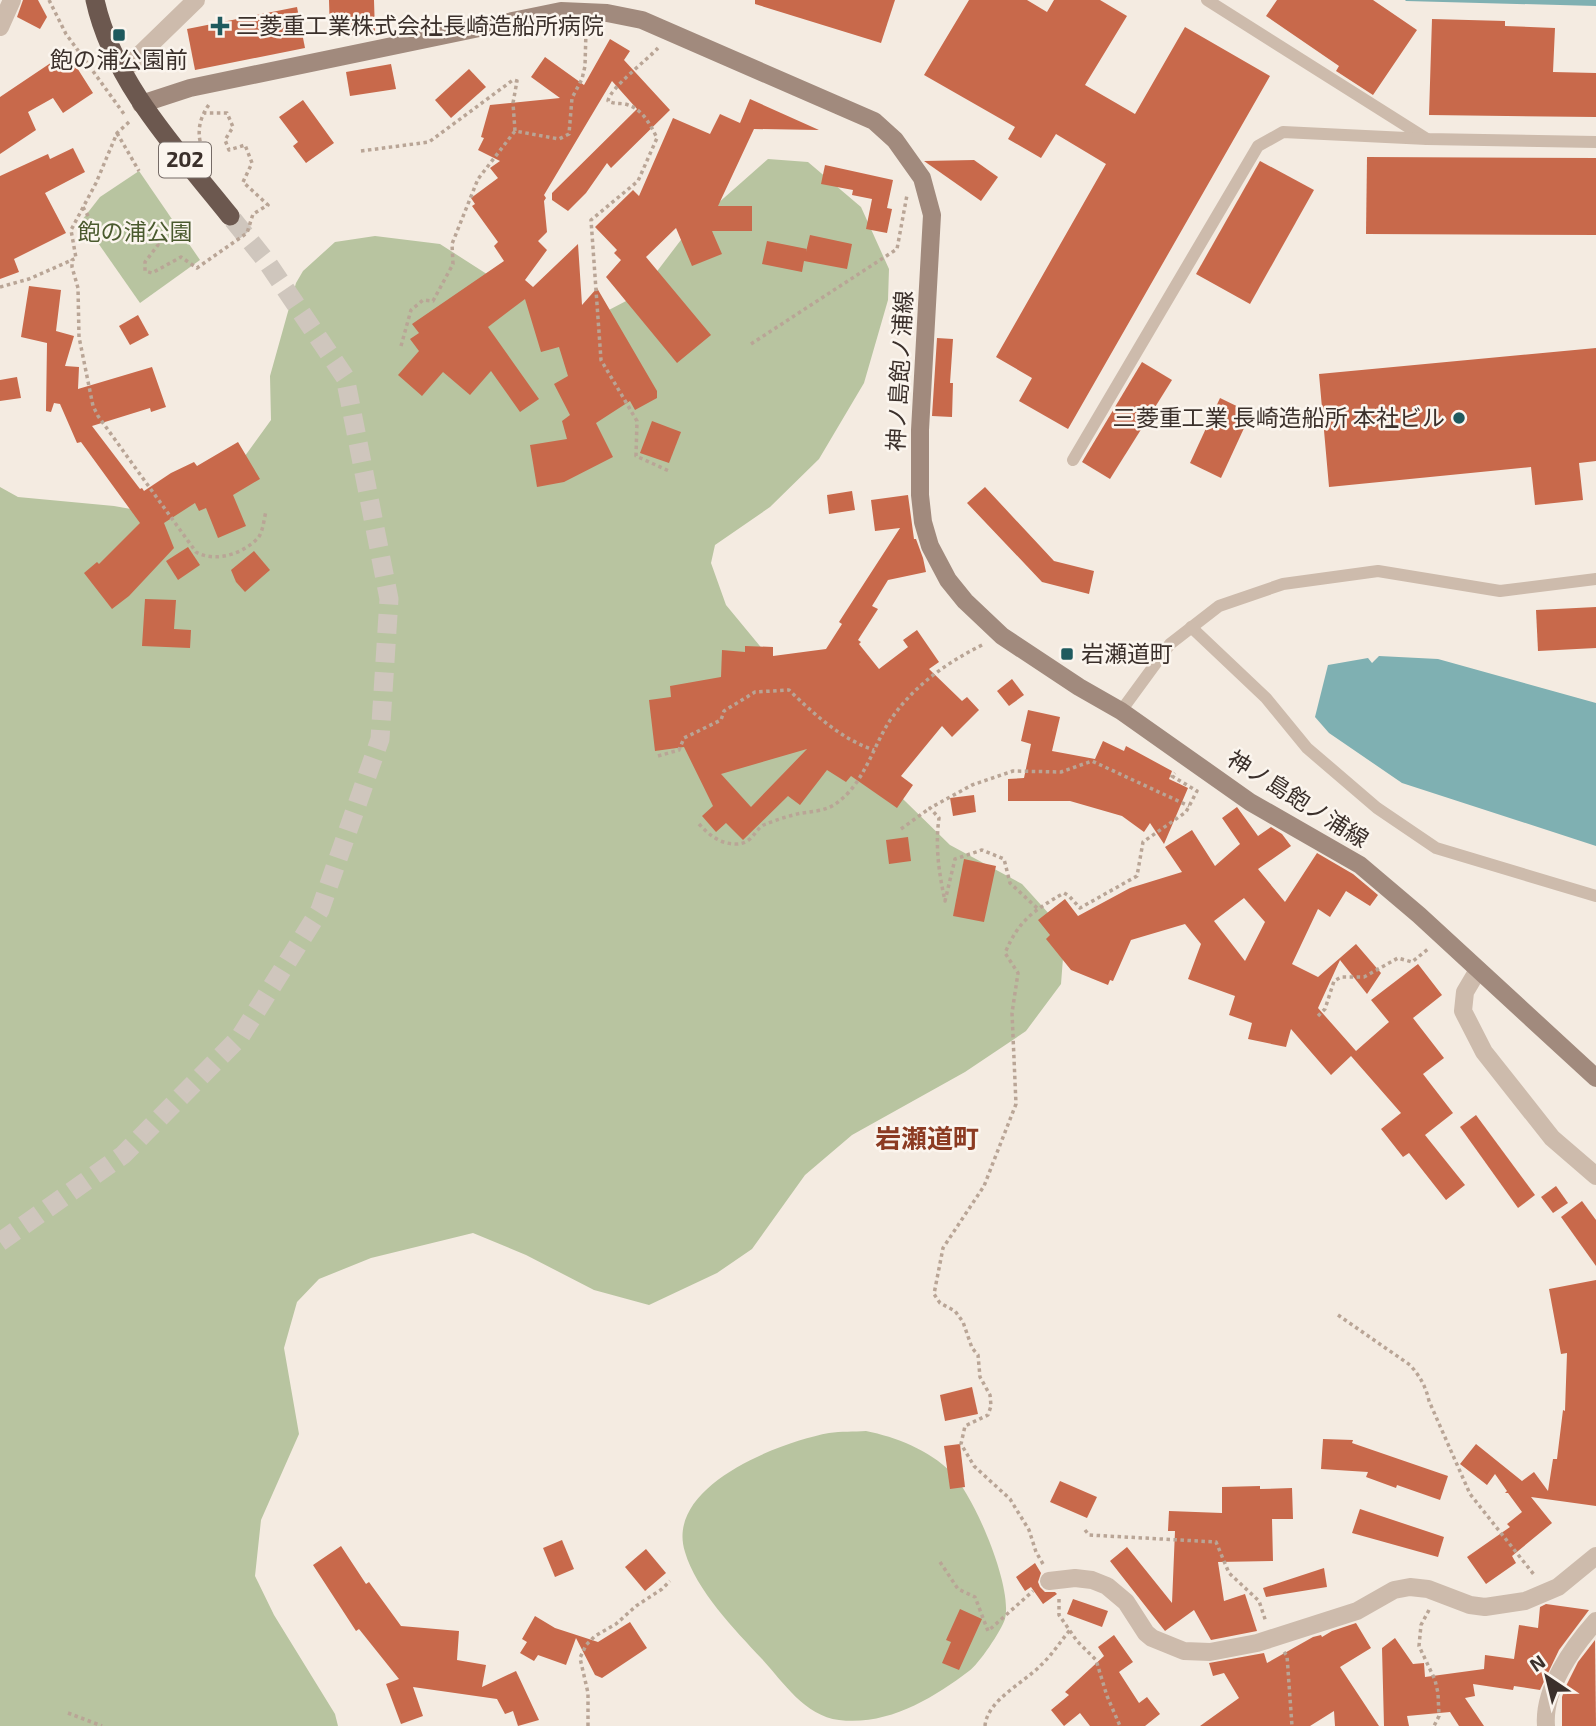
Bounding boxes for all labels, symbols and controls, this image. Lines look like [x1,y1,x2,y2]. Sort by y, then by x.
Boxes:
place label: 三菱重工業株式会社長崎造船所病院 [236,11,604,39]
marker: 三菱重工業株式会社長崎造船所病院 [210,16,230,36]
marker: 飽の浦公園前 [111,27,127,43]
place label: 飽の浦公園前 [50,45,188,73]
road number: 202 [159,142,211,178]
park label: 飽の浦公園 [78,217,193,245]
street label: 神ノ島飽ノ浦線 [881,290,917,452]
place label: 三菱重工業 長崎造船所 本社ビル [1113,403,1445,431]
marker: 三菱重工業 長崎造船所 本社ビル [1451,410,1467,426]
place label: 岩瀬道町 [1081,639,1173,667]
marker: 岩瀬道町 [1059,646,1075,662]
street label: 神ノ島飽ノ浦線 [1223,744,1374,853]
district label: 岩瀬道町 [875,1122,979,1153]
north arrow [1512,1642,1582,1712]
text: N [1525,1649,1549,1676]

